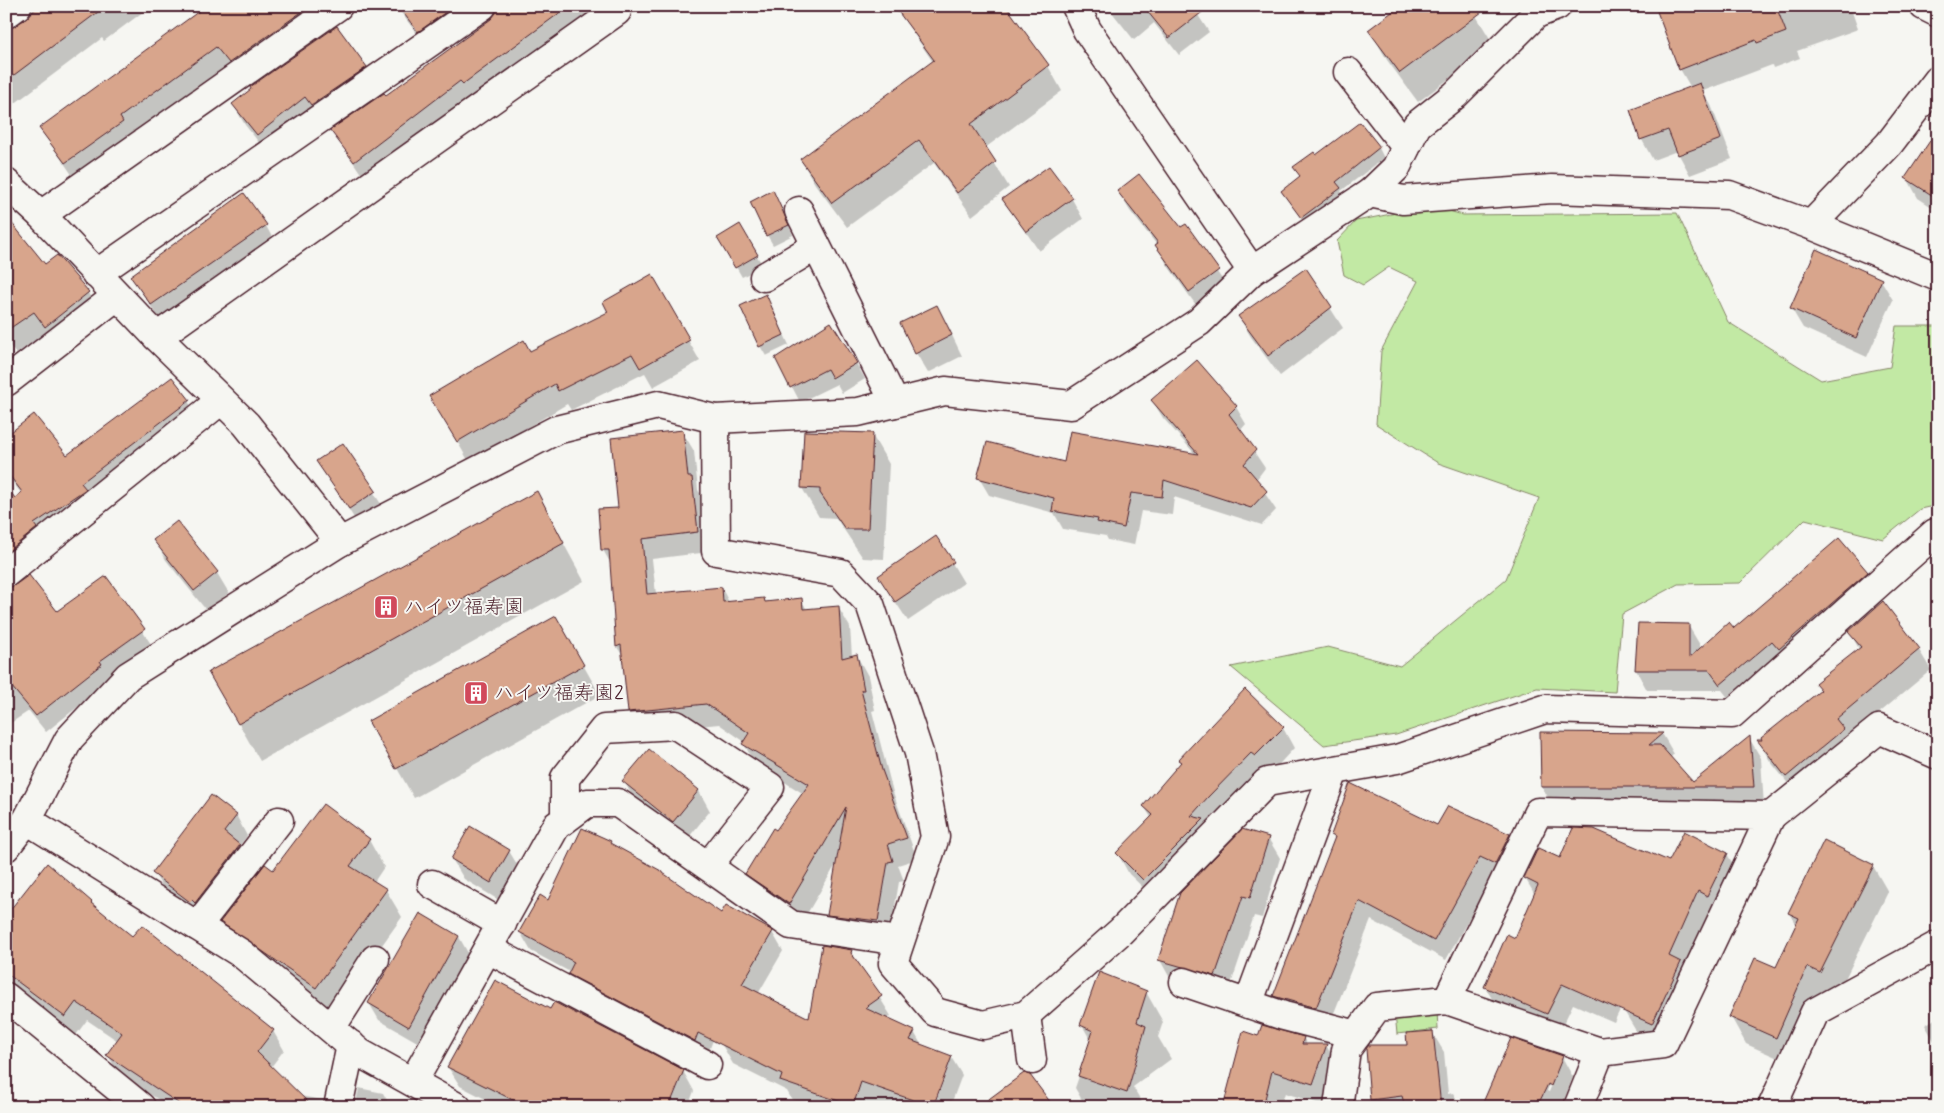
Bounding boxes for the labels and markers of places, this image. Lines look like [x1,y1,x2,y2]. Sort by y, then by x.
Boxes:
building icon: ハイツ福寿園 [373,594,399,620]
place label: ハイツ福寿園 [404,594,524,621]
building icon: ハイツ福寿園2 [463,680,489,706]
place label: ハイツ福寿園2 [494,680,624,707]

